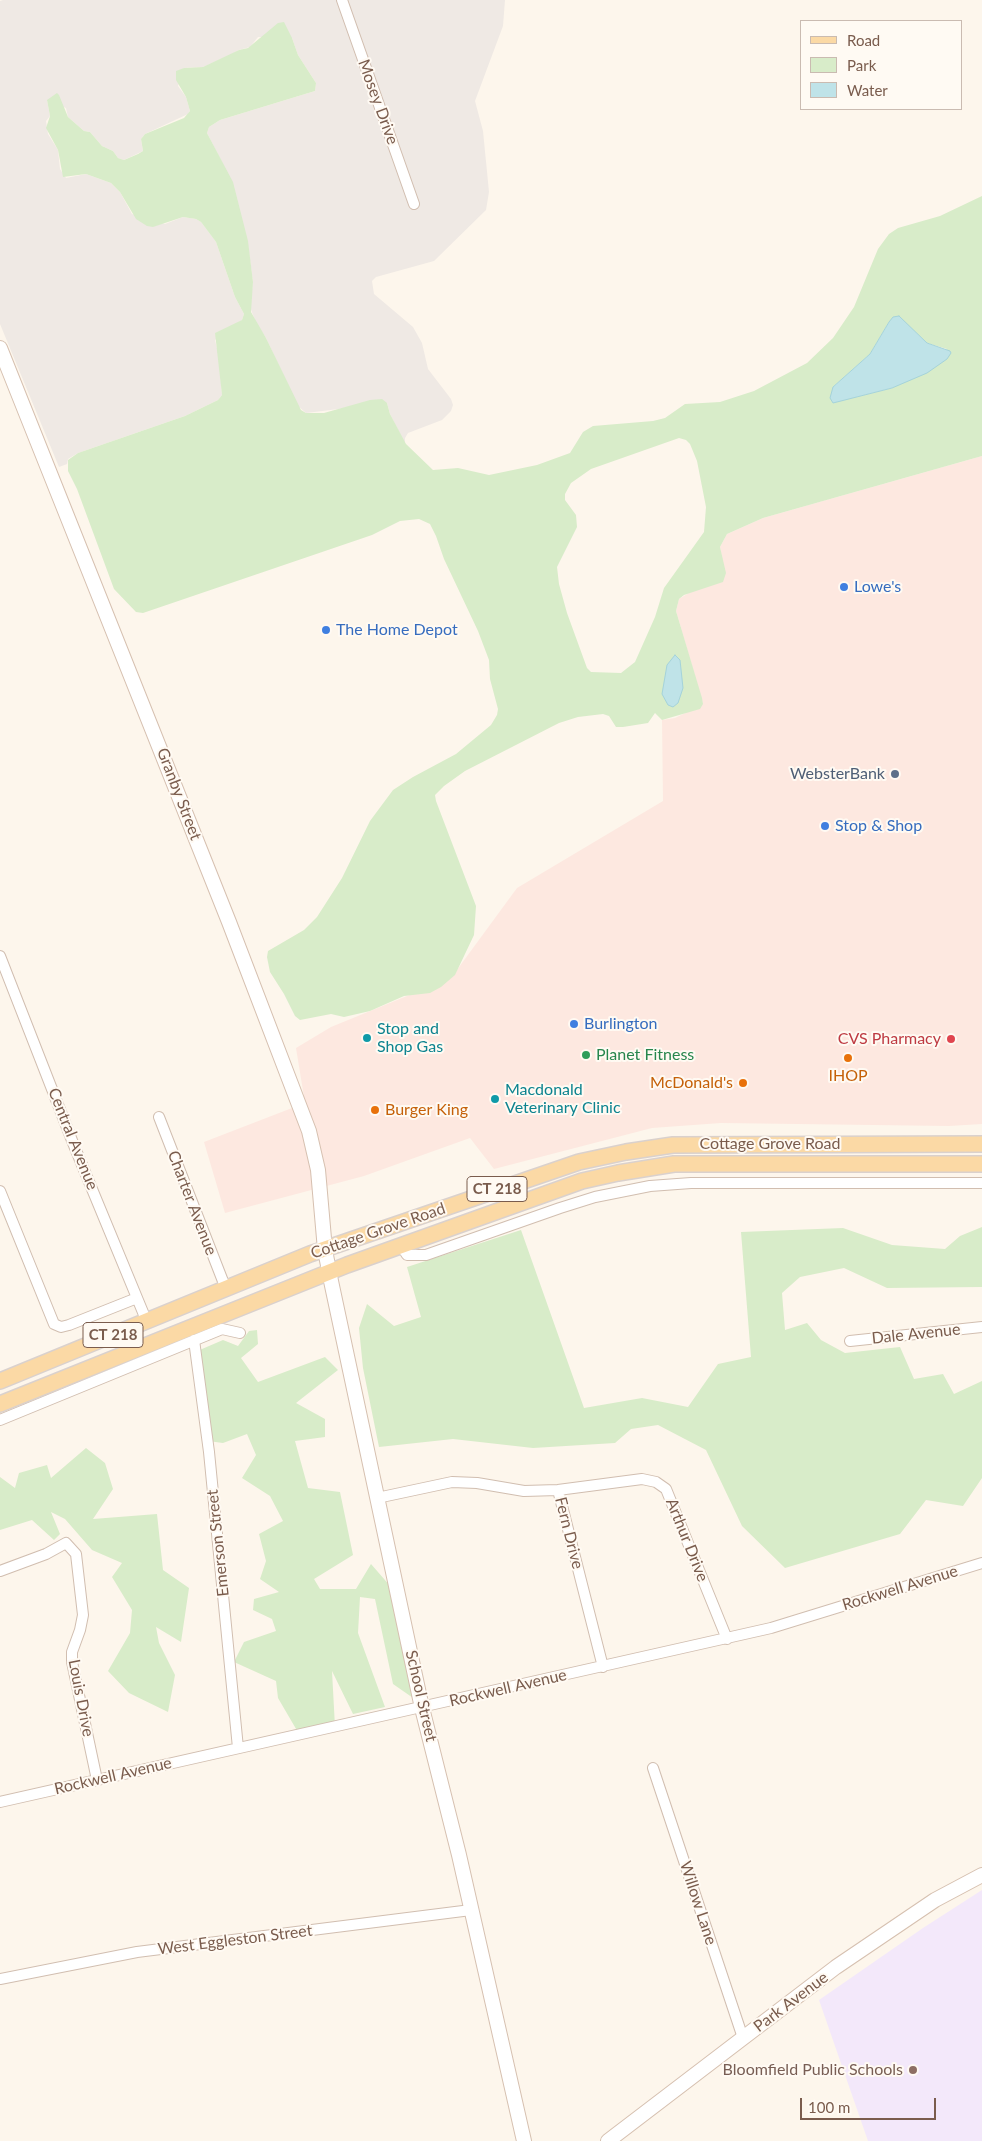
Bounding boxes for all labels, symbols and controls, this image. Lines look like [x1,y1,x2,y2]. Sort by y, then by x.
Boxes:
legend [800,20,962,110]
text: Road [847,31,880,49]
text: Park [847,56,876,74]
street label: Mosey Drive [354,57,402,147]
text: Water [847,81,888,99]
place label: Lowe's [854,577,901,597]
marker: Lowe's [838,581,850,593]
place label: The Home Depot [336,620,458,640]
marker: The Home Depot [320,624,332,636]
street label: Granby Street [153,745,205,843]
place label: WebsterBank [790,764,885,784]
marker: WebsterBank [889,768,901,780]
place label: Stop & Shop [835,816,922,836]
marker: Stop & Shop [819,820,831,832]
place label: Burlington [584,1014,657,1034]
marker: Burlington [568,1018,580,1030]
place label: Stop and Shop Gas [377,1019,443,1057]
place label: CVS Pharmacy [838,1029,941,1049]
marker: Stop and Shop Gas [361,1032,373,1044]
marker: CVS Pharmacy [945,1033,957,1045]
place label: Planet Fitness [596,1045,694,1065]
marker: Planet Fitness [580,1049,592,1061]
marker: IHOP [842,1052,854,1064]
place label: IHOP [828,1066,868,1086]
place label: McDonald's [650,1073,733,1093]
marker: McDonald's [737,1077,749,1089]
place label: Macdonald Veterinary Clinic [505,1080,621,1118]
street label: Central Avenue [44,1085,102,1193]
marker: Macdonald Veterinary Clinic [489,1093,501,1105]
place label: Burger King [385,1100,468,1120]
marker: Burger King [369,1104,381,1116]
street label: Cottage Grove Road [699,1134,841,1154]
street label: Charter Avenue [163,1148,221,1258]
road number: CT 218 [467,1176,527,1202]
street label: Cottage Grove Road [308,1199,448,1263]
street label: Dale Avenue [871,1320,961,1348]
road number: CT 218 [83,1322,143,1348]
street label: Emerson Street [203,1489,233,1597]
street label: Fern Drive [551,1495,587,1571]
street label: Arthur Drive [662,1495,712,1585]
street label: Rockwell Avenue [840,1561,960,1615]
street label: School Street [401,1648,441,1744]
street label: Louis Drive [64,1658,98,1738]
street label: Rockwell Avenue [447,1665,569,1711]
street label: Rockwell Avenue [52,1753,174,1799]
street label: Willow Lane [675,1859,721,1947]
street label: West Eggleston Street [157,1921,313,1959]
street label: Park Avenue [750,1968,832,2036]
place label: Bloomfield Public Schools [723,2060,903,2080]
marker: Bloomfield Public Schools [907,2064,919,2076]
scale bar [802,2088,938,2120]
text: 100 m [808,2098,850,2116]

